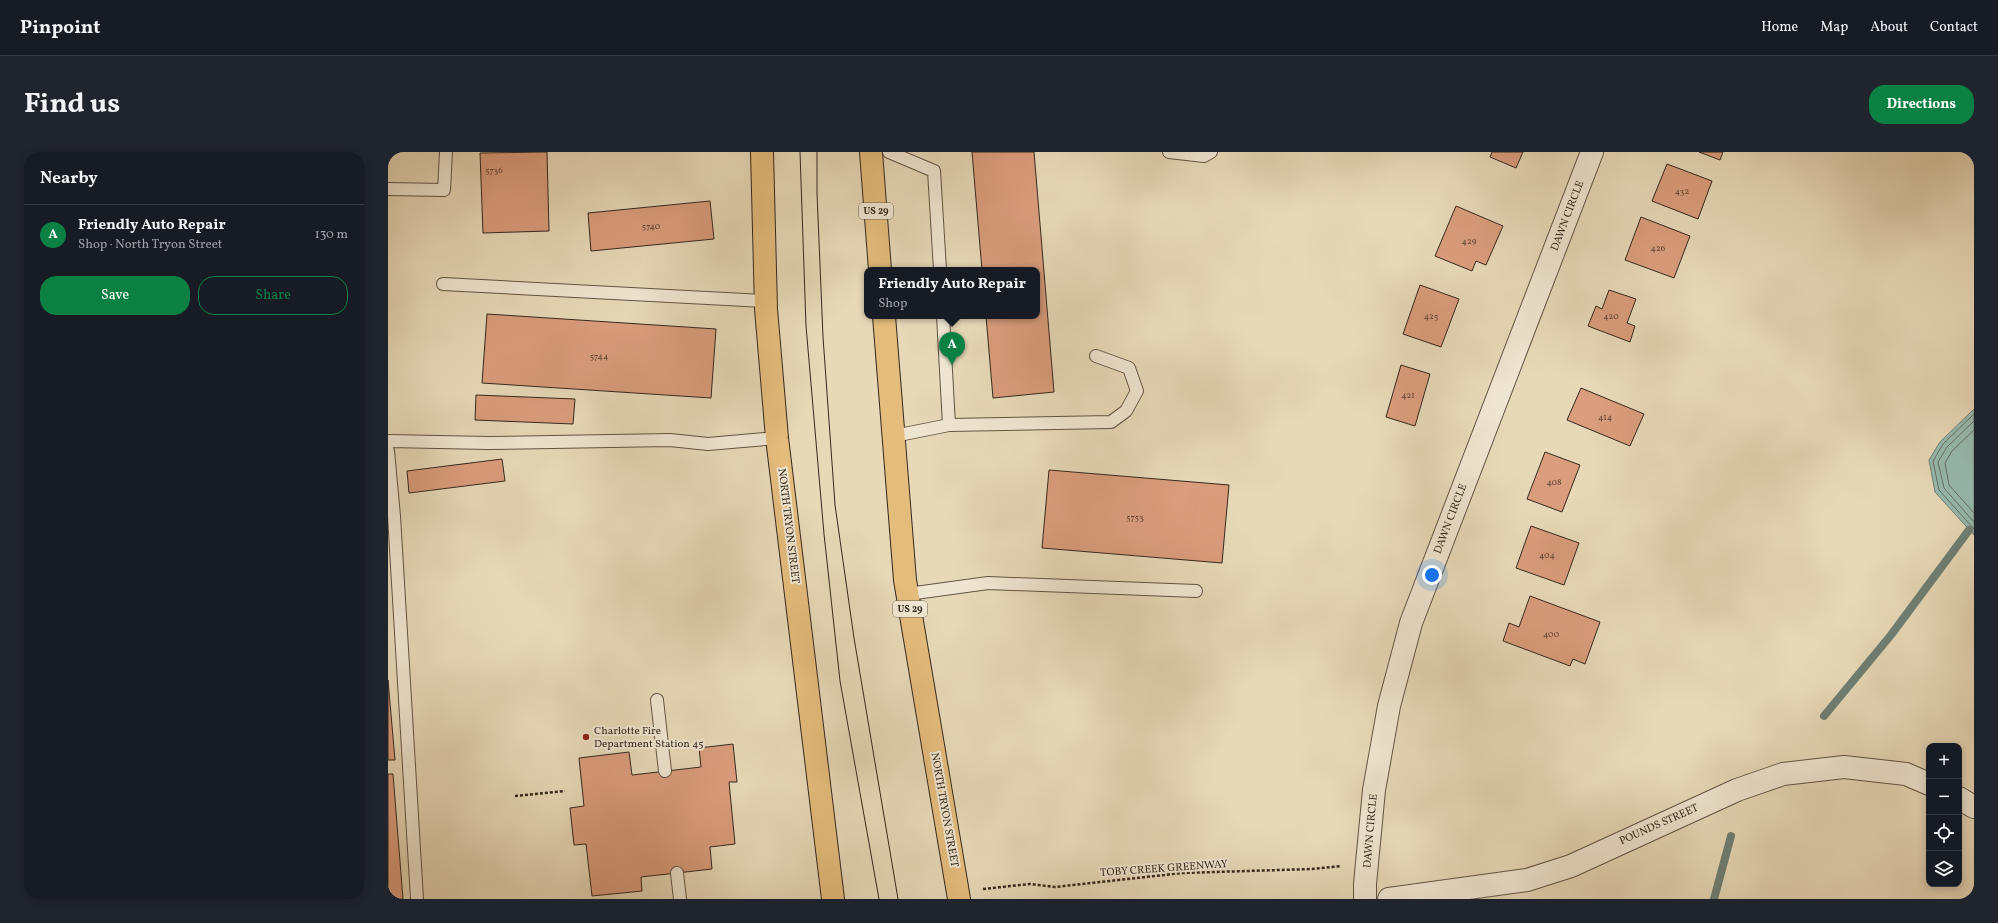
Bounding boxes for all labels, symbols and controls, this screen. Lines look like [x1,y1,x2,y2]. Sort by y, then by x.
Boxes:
text: Pinpoint [20,15,100,41]
text: Home [1761,18,1798,37]
text: Map [1820,18,1848,37]
text: About [1870,18,1908,37]
text: Contact [1930,18,1978,37]
text: Find us [24,85,120,124]
button: Directions [1869,85,1974,124]
house number: 5736 [485,164,503,177]
text: Nearby [40,167,98,190]
street label: DAWN CIRCLE [1548,178,1588,253]
house number: 432 [1675,185,1689,198]
road number: US 29 [859,203,893,219]
text: Friendly Auto Repair [78,215,226,236]
house number: 5740 [642,220,661,233]
text: A [48,226,58,244]
text: 130 m [315,226,348,244]
house number: 429 [1462,235,1477,248]
text: Shop · North Tryon Street [78,236,222,254]
house number: 426 [1651,242,1666,255]
popup [864,267,1040,319]
text: Friendly Auto Repair [878,274,1026,295]
button: Save [40,276,190,315]
button: Share [198,276,348,315]
text: Shop [878,295,907,313]
house number: 425 [1424,310,1438,323]
house number: 420 [1603,310,1619,323]
pin: A [939,332,965,365]
house number: 5744 [590,350,608,363]
house number: 421 [1401,389,1415,402]
house number: 414 [1598,411,1612,424]
street label: NORTH TRYON STREET [773,468,803,585]
house number: 408 [1546,476,1562,489]
street label: DAWN CIRCLE [1431,481,1471,556]
house number: 5753 [1126,511,1144,524]
house number: 404 [1539,549,1555,562]
your location [1422,565,1442,585]
road number: US 29 [893,601,927,617]
house number: 400 [1543,628,1560,641]
place label: Charlotte Fire Department Station 45 [594,724,704,752]
marker: Charlotte Fire Department Station 45 [581,732,591,742]
map controls [1926,743,1962,887]
button: + [1926,743,1962,779]
street label: NORTH TRYON STREET [927,752,962,869]
button: − [1926,779,1962,815]
street label: DAWN CIRCLE [1360,793,1382,869]
street label: POUNDS STREET [1617,801,1701,849]
button: locate [1926,815,1962,851]
button: layers [1926,851,1962,887]
street label: TOBY CREEK GREENWAY [1100,857,1228,881]

